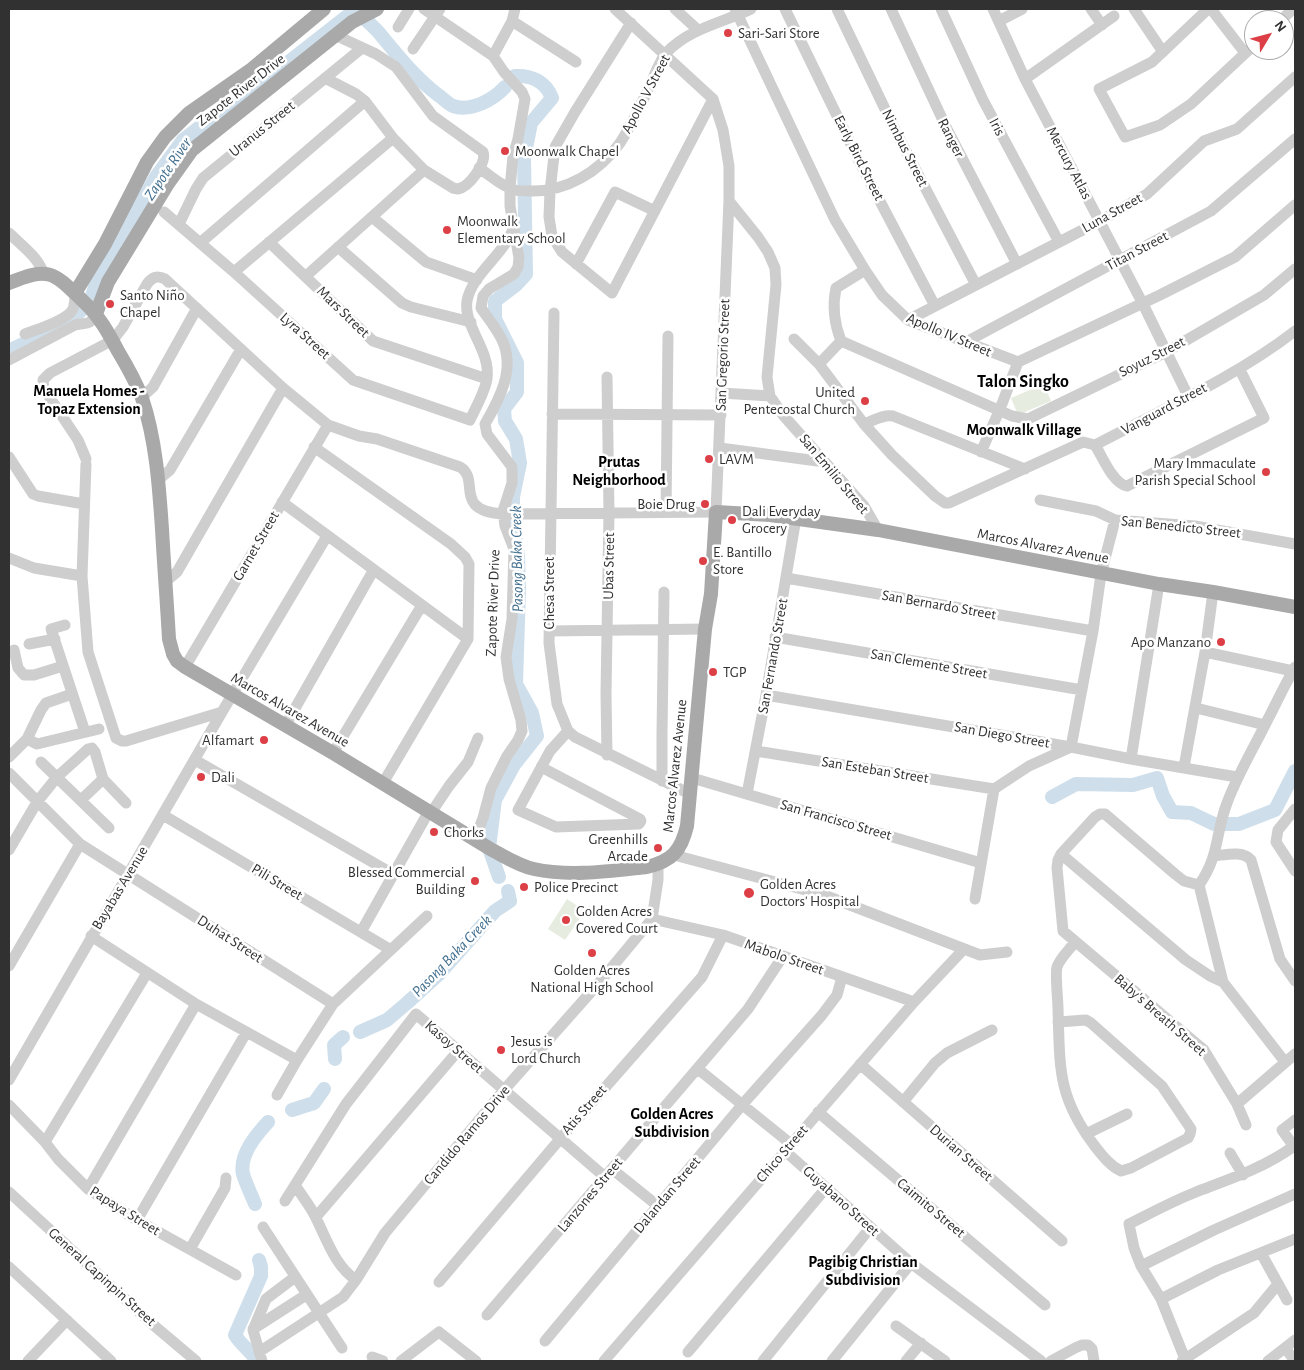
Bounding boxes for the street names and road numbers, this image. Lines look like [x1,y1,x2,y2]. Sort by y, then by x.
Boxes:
street label: Zapote River Drive [193,50,289,130]
street label: Apollo V Street [618,51,674,137]
street label: Uranus Street [226,97,298,161]
street label: Nimbus Street [878,106,932,190]
street label: Early Bird Street [830,112,888,204]
street label: Ranger [934,115,968,161]
street label: Iris [985,115,1009,139]
street label: Mercury Atlas [1042,124,1096,202]
street label: Luna Street [1079,189,1145,237]
street label: Titan Street [1103,227,1171,275]
street label: Mars Street [313,282,373,342]
street label: San Gregorio Street [712,299,734,411]
street label: Lyra Street [276,309,334,363]
street label: Apollo IV Street [904,309,994,361]
street label: Soyuz Street [1116,333,1188,381]
street label: Vanguard Street [1118,379,1210,439]
street label: San Emilio Street [795,430,873,518]
street label: Garnet Street [229,508,283,584]
street label: San Benedicto Street [1120,512,1242,542]
street label: Marcos Alvarez Avenue [976,524,1110,568]
street label: Ubas Street [599,532,619,600]
street label: Zapote River Drive [482,549,504,657]
street label: Chesa Street [540,557,558,629]
street label: San Bernardo Street [880,586,998,624]
street label: San Fernando Street [754,597,792,715]
street label: San Clemente Street [869,645,989,683]
street label: Marcos Alvarez Avenue [228,669,352,751]
street label: Marcos Alvarez Avenue [659,699,691,833]
street label: San Diego Street [953,718,1051,752]
street label: San Esteban Street [820,753,930,787]
street label: San Francisco Street [778,796,894,844]
street label: Bayabas Avenue [88,843,152,933]
street label: Pili Street [248,860,306,904]
street label: Duhat Street [194,911,266,967]
street label: Mabolo Street [742,935,826,979]
street label: Baby's Breath Street [1110,970,1210,1060]
street label: Kasoy Street [421,1017,487,1077]
street label: Candido Ramos Drive [420,1081,514,1189]
street label: Atis Street [557,1081,611,1139]
street label: Durian Street [926,1121,996,1185]
street label: Chico Street [752,1122,812,1186]
street label: Dalandan Street [630,1153,704,1237]
street label: Lanzones Street [554,1154,626,1236]
street label: Guyabano Street [799,1162,883,1240]
street label: Caimito Street [893,1174,969,1242]
street label: Papaya Street [86,1182,164,1240]
street label: General Capinpin Street [44,1224,160,1330]

